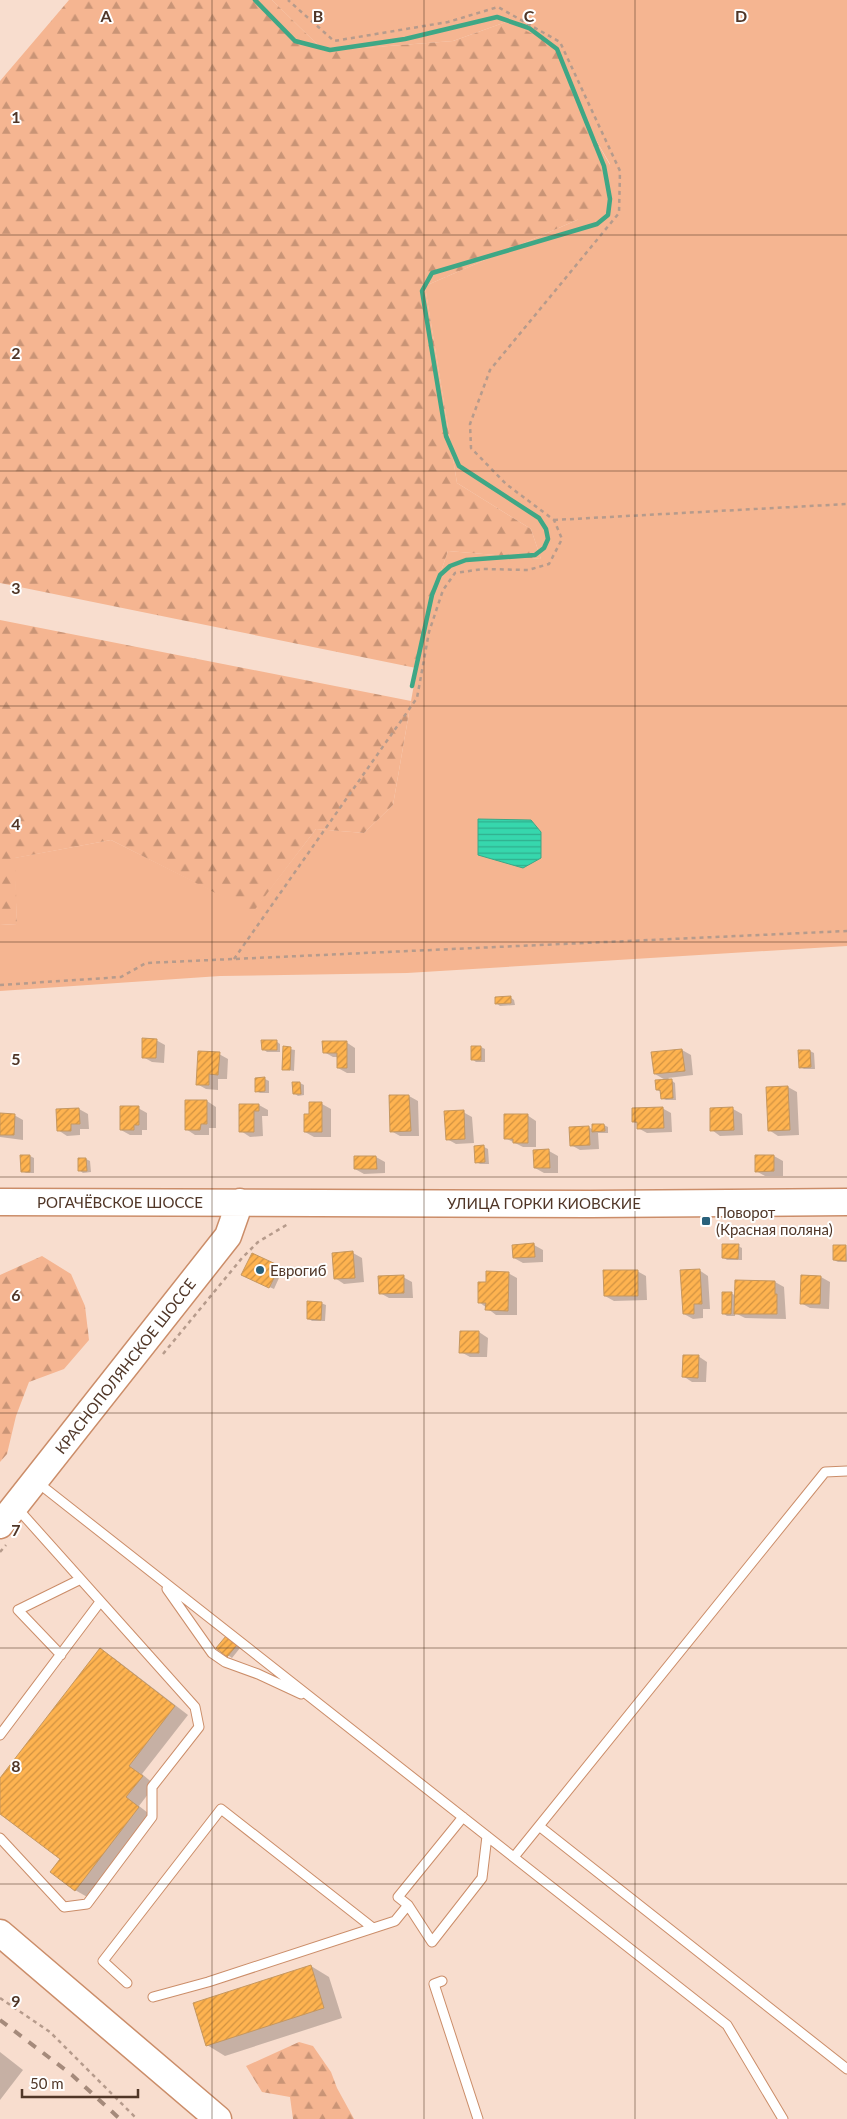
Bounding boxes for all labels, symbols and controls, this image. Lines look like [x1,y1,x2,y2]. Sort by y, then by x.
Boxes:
text: A [99,6,112,25]
text: B [313,6,323,25]
text: C [524,6,535,25]
text: D [735,6,747,25]
text: 1 [11,107,21,126]
text: 2 [11,343,21,362]
text: 3 [11,578,21,597]
text: 4 [11,814,21,833]
text: 5 [11,1049,21,1068]
street label: РОГАЧЁВСКОЕ ШОССЕ [37,1193,203,1211]
street label: УЛИЦА ГОРКИ КИОВСКИЕ [447,1194,641,1212]
place label: Поворот (Красная поляна) [716,1203,833,1238]
marker: Поворот (Красная поляна) [700,1215,712,1227]
place label: Еврогиб [270,1261,327,1279]
marker: Еврогиб [254,1264,266,1276]
street label: КРАСНОПОЛЯНСКОЕ ШОССЕ [51,1275,199,1457]
text: 6 [11,1285,21,1304]
text: 7 [11,1520,21,1539]
text: 8 [11,1756,21,1775]
text: 9 [11,1991,21,2010]
scale bar [22,2066,139,2098]
text: 50 m [30,2074,64,2092]

